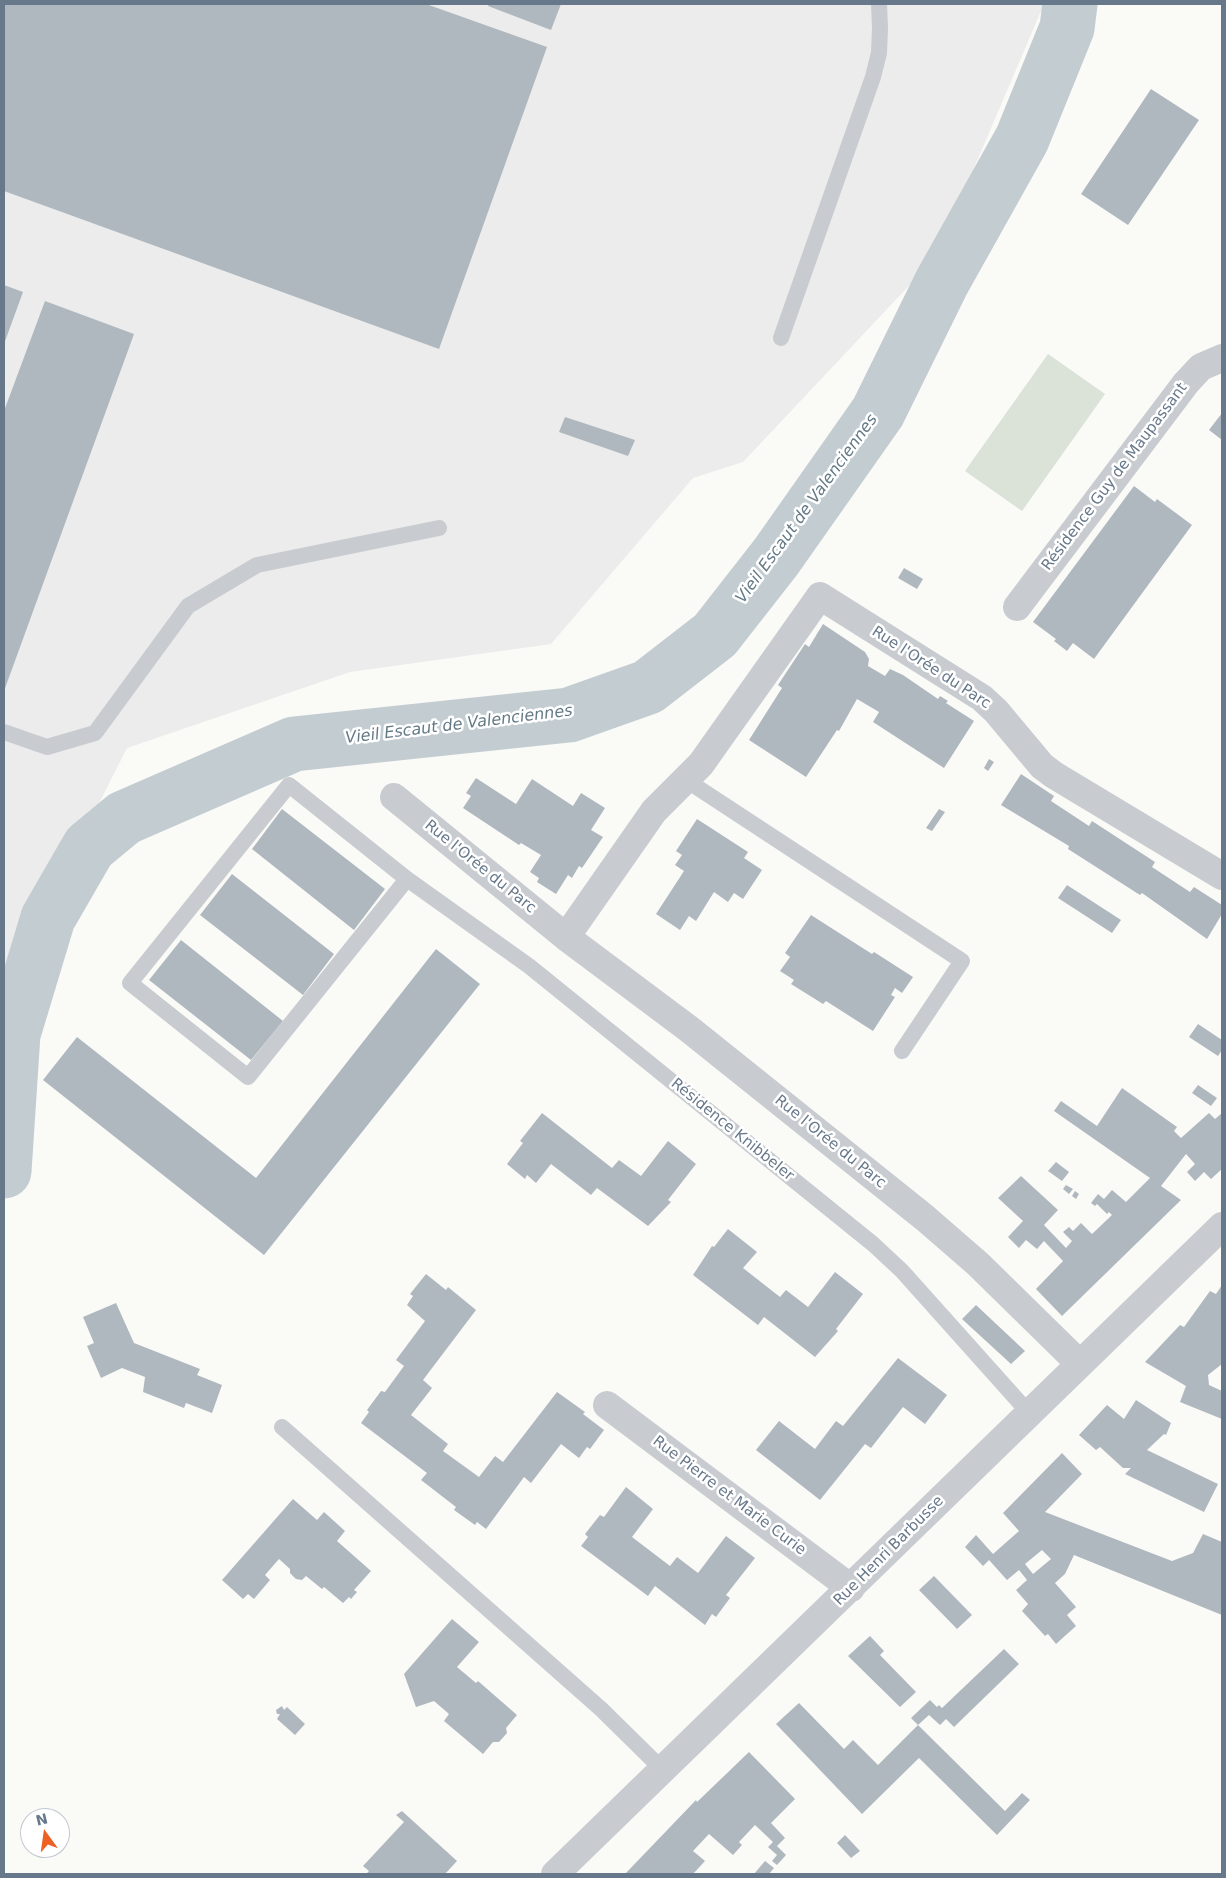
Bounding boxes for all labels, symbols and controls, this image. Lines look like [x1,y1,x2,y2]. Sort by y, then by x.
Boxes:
street label: Résidence Guy de Maupassant [1039,380,1191,574]
water label: Vieil Escaut de Valenciennes [732,411,882,607]
street label: Rue l'Orée du Parc [868,623,994,713]
water label: Vieil Escaut de Valenciennes [344,702,574,748]
street label: Rue l'Orée du Parc [421,817,539,917]
street label: Résidence Knibbeler [667,1075,797,1185]
street label: Rue l'Orée du Parc [771,1092,889,1192]
street label: Rue Pierre et Marie Curie [649,1433,809,1559]
street label: Rue Henri Barbusse [830,1492,948,1610]
north arrow [20,1808,70,1858]
text: N [34,1810,49,1829]

